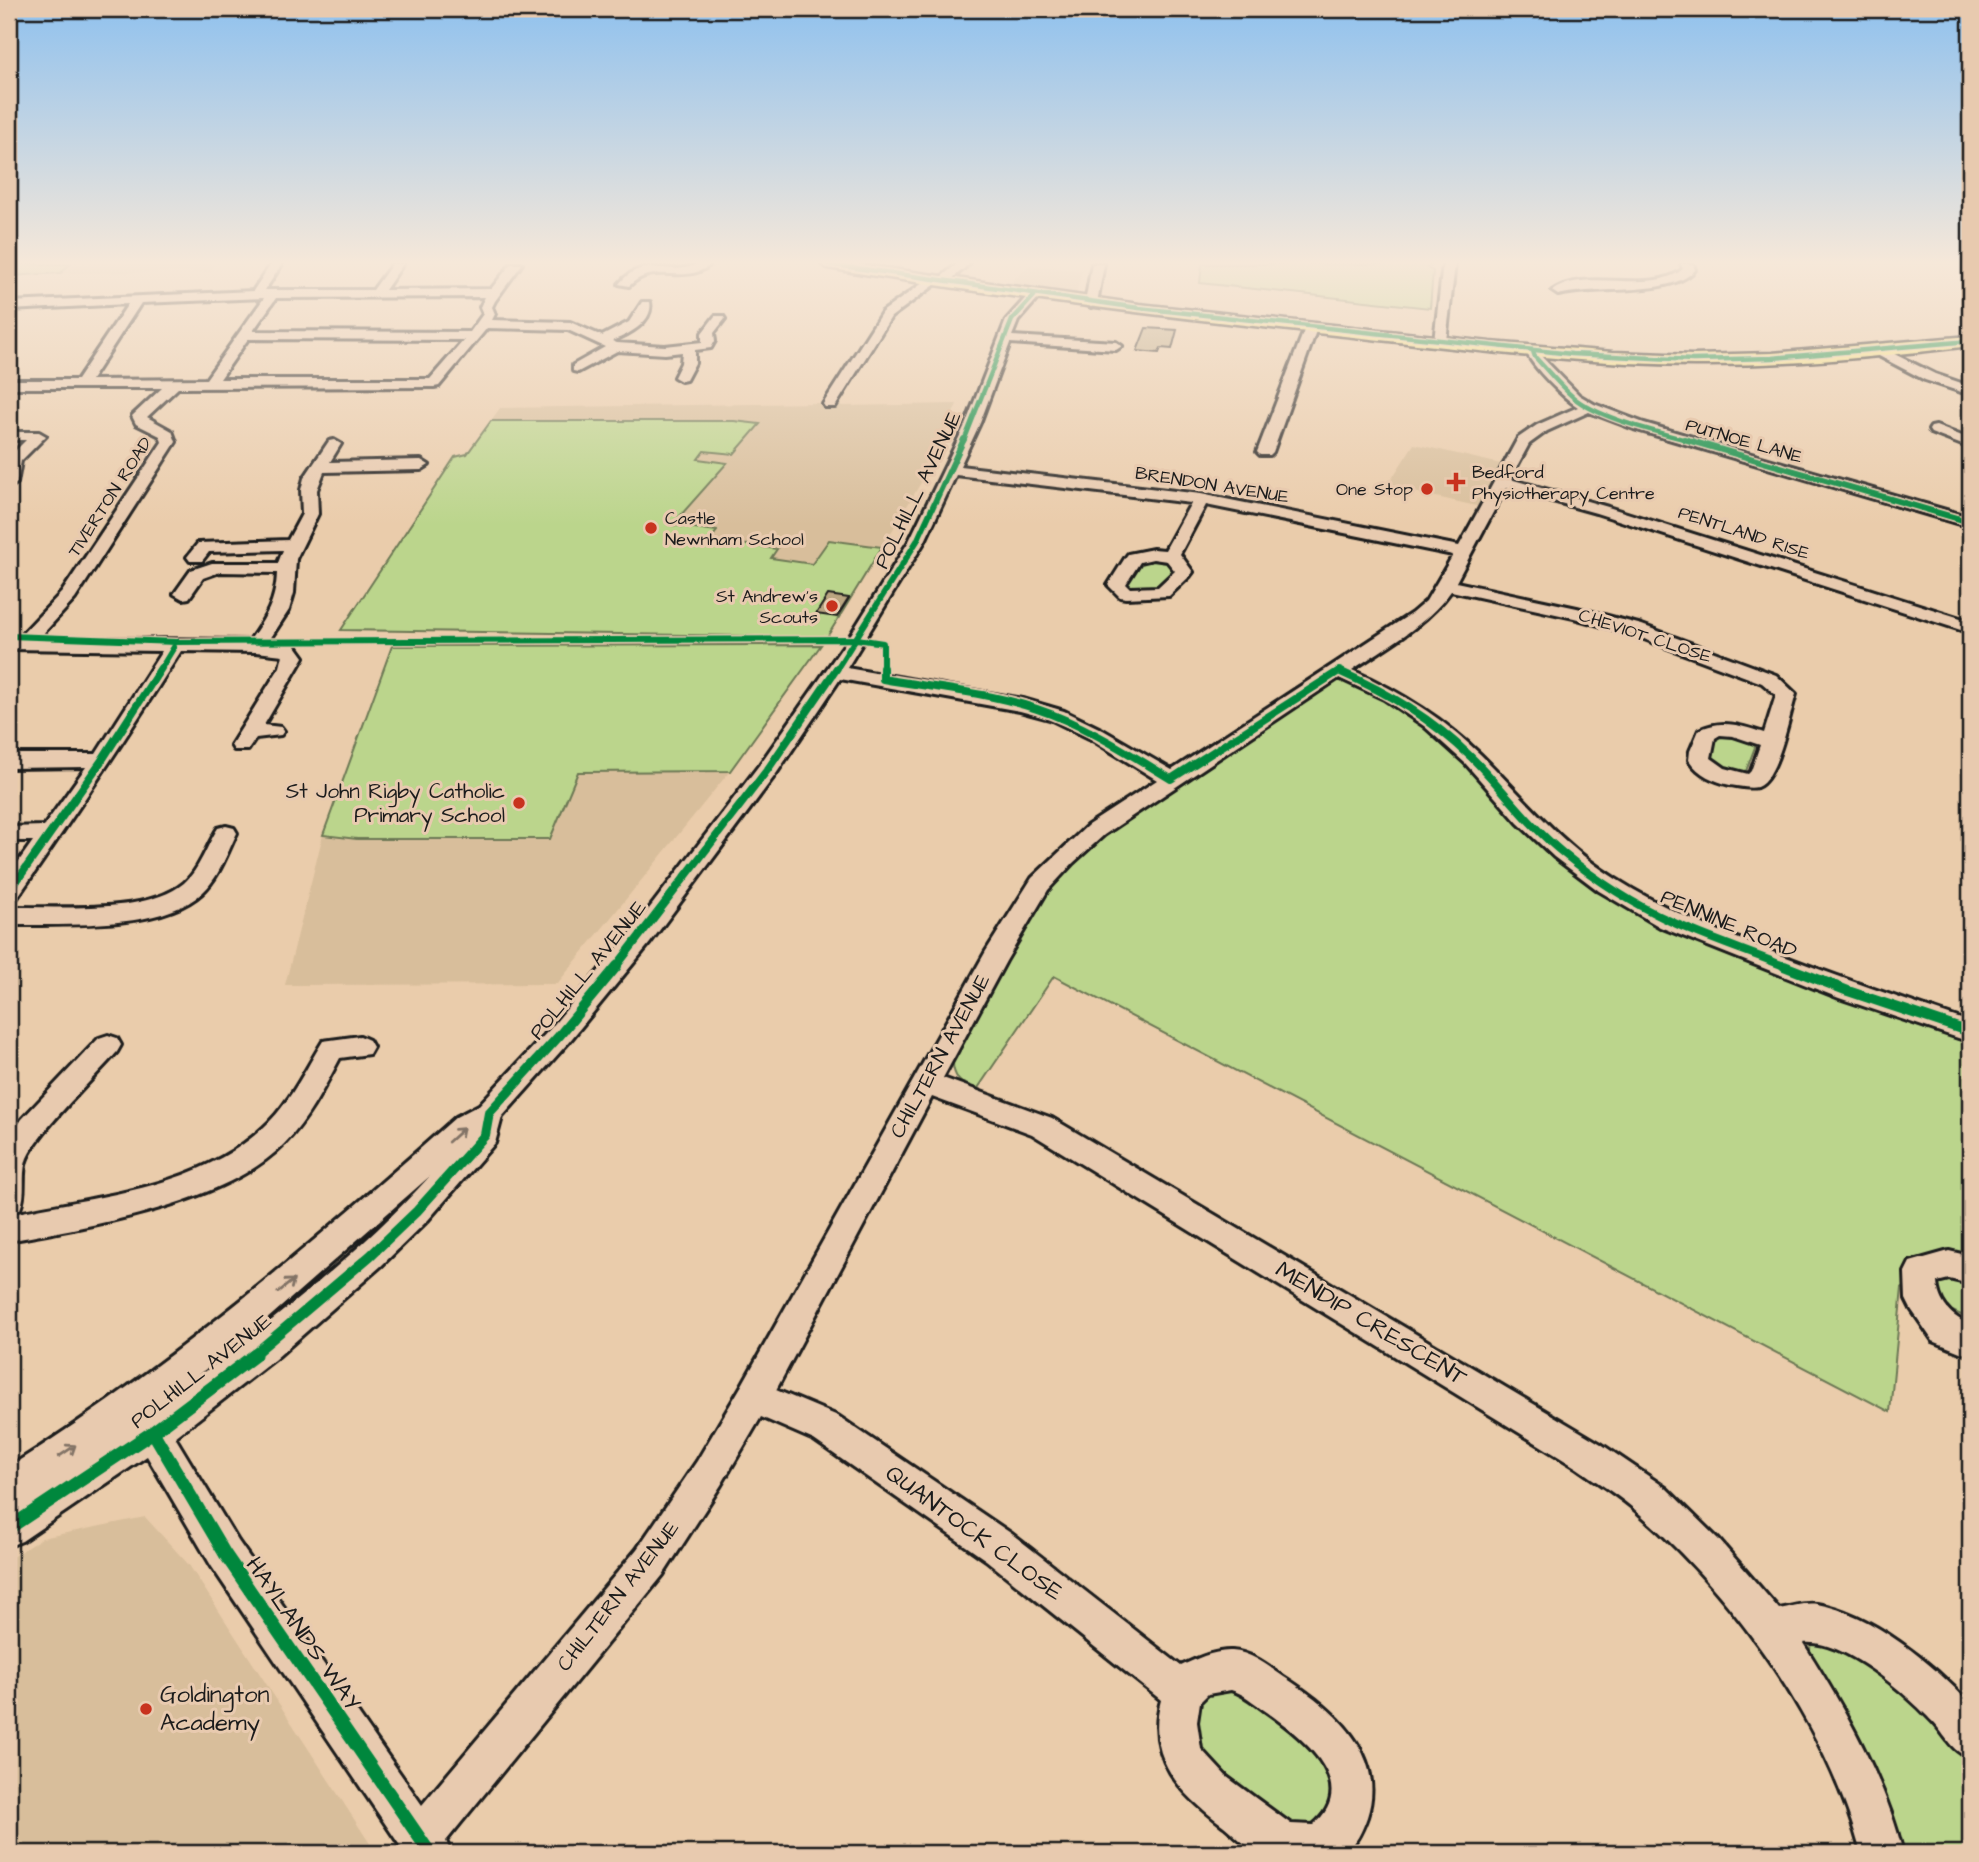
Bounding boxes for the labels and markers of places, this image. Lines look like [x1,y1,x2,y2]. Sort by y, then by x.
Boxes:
place label: Bedford Physiotherapy Centre [1472,460,1655,507]
marker: Bedford Physiotherapy Centre [1446,472,1466,492]
place label: One Stop [1336,477,1413,502]
marker: One Stop [1419,481,1435,497]
place label: Castle Newnham School [665,506,804,552]
marker: Castle Newnham School [643,520,659,536]
place label: St Andrew's Scouts [716,584,818,630]
marker: St Andrew's Scouts [824,598,840,614]
place label: St John Rigby Catholic Primary School [286,777,505,832]
marker: St John Rigby Catholic Primary School [511,795,527,811]
place label: Goldington Academy [160,1678,269,1741]
marker: Goldington Academy [138,1701,154,1717]

